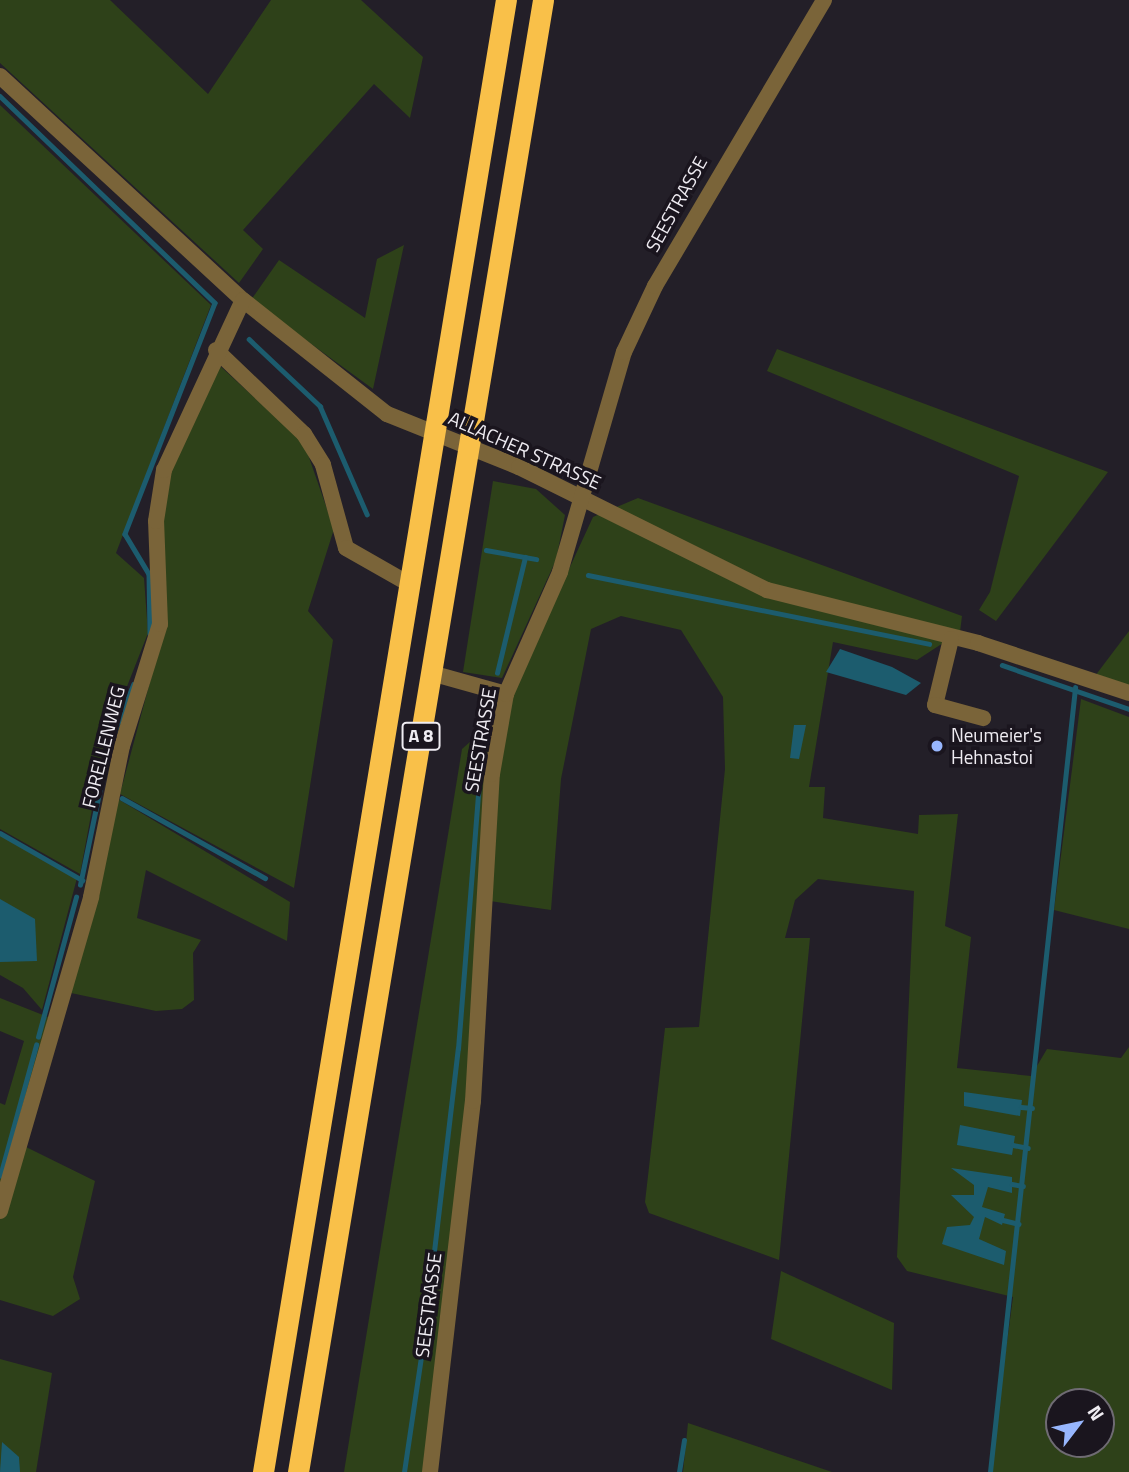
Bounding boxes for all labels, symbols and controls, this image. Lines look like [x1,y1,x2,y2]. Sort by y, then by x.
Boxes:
street label: SEESTRASSE [640,152,712,256]
street label: ALLACHER STRASSE [445,406,605,494]
street label: FORELLENWEG [77,684,129,810]
street label: SEESTRASSE [460,686,500,794]
road number: A 8 [400,722,442,750]
place label: Neumeier's Hehnastoi [951,724,1042,768]
marker: Neumeier's Hehnastoi [929,738,945,754]
street label: SEESTRASSE [410,1251,446,1359]
north arrow [1045,1388,1115,1458]
text: N [1081,1399,1112,1426]

